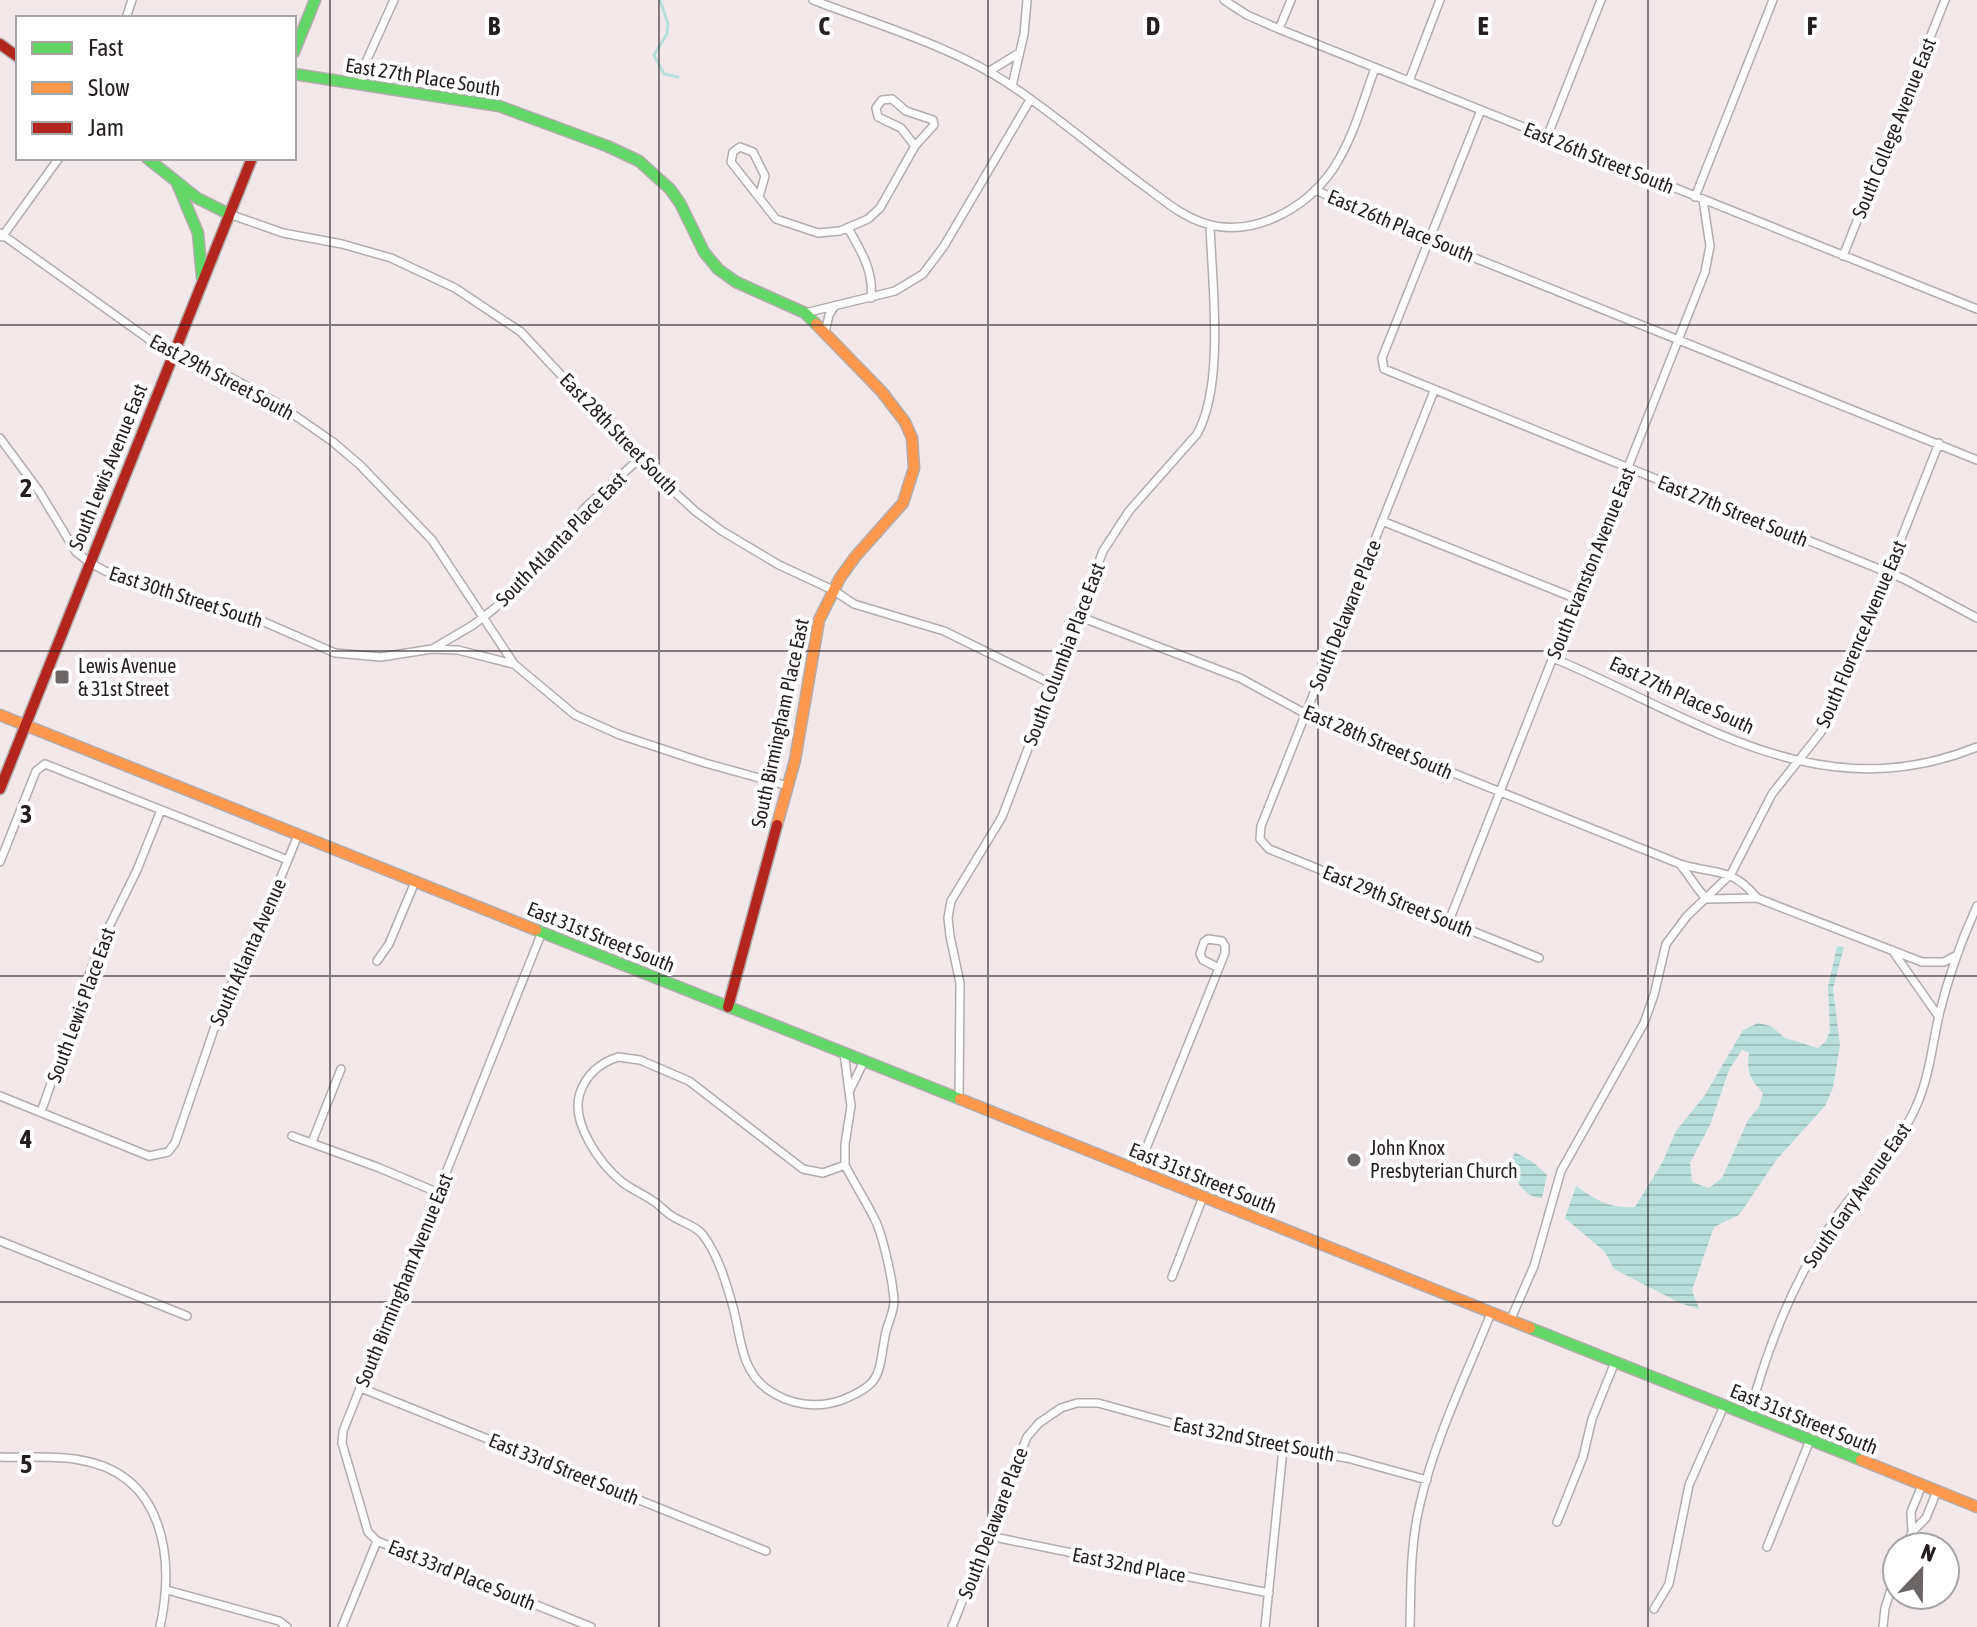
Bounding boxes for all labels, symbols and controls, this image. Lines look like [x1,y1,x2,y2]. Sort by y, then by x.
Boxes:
text: B [488,11,501,41]
text: C [818,11,830,41]
text: D [1146,11,1160,41]
text: E [1477,11,1489,41]
text: F [1807,11,1818,41]
legend [16,16,296,160]
text: Fast [88,34,124,61]
street label: South College Avenue East [1847,34,1940,221]
street label: East 27th Place South [344,53,502,100]
text: Slow [88,74,130,101]
text: Jam [88,114,124,141]
street label: East 26th Street South [1521,117,1678,198]
street label: East 26th Place South [1324,184,1478,267]
street label: East 29th Street South [146,329,298,424]
street label: East 28th Street South [556,368,683,499]
street label: South Lewis Avenue East [64,380,152,553]
street label: South Evanston Avenue East [1542,464,1640,662]
street label: South Atlanta Place East [491,467,631,611]
street label: East 27th Street South [1655,470,1812,551]
text: 2 [20,473,32,503]
street label: South Delaware Place [1304,536,1385,693]
street label: South Florence Avenue East [1811,537,1910,731]
street label: South Columbia Place East [1018,559,1109,748]
street label: East 30th Street South [107,561,266,632]
street label: South Birmingham Place East [746,616,813,830]
street label: East 27th Place South [1606,651,1758,738]
place label: Lewis Avenue & 31st Street [78,654,176,700]
marker: Lewis Avenue & 31st Street [53,668,71,686]
street label: East 28th Street South [1300,700,1456,783]
text: 3 [20,799,32,829]
street label: East 29th Street South [1320,860,1477,941]
street label: South Atlanta Avenue [205,875,290,1029]
street label: East 31st Street South [524,896,678,977]
street label: South Lewis Place East [42,924,119,1085]
street label: South Gary Avenue East [1798,1118,1915,1271]
text: 4 [19,1124,32,1154]
place label: John Knox Presbyterian Church [1370,1136,1518,1182]
street label: East 31st Street South [1126,1137,1280,1218]
marker: John Knox Presbyterian Church [1345,1151,1363,1169]
street label: South Birmingham Avenue East [350,1170,457,1390]
street label: East 31st Street South [1727,1378,1881,1459]
street label: East 32nd Street South [1172,1412,1337,1465]
street label: East 33rd Street South [486,1428,643,1509]
street label: South Delaware Place [953,1444,1032,1602]
text: 5 [20,1449,32,1479]
north arrow [1881,1531,1961,1611]
street label: East 33rd Place South [385,1534,539,1615]
text: N [1918,1538,1939,1567]
street label: East 32nd Place [1070,1542,1188,1587]

